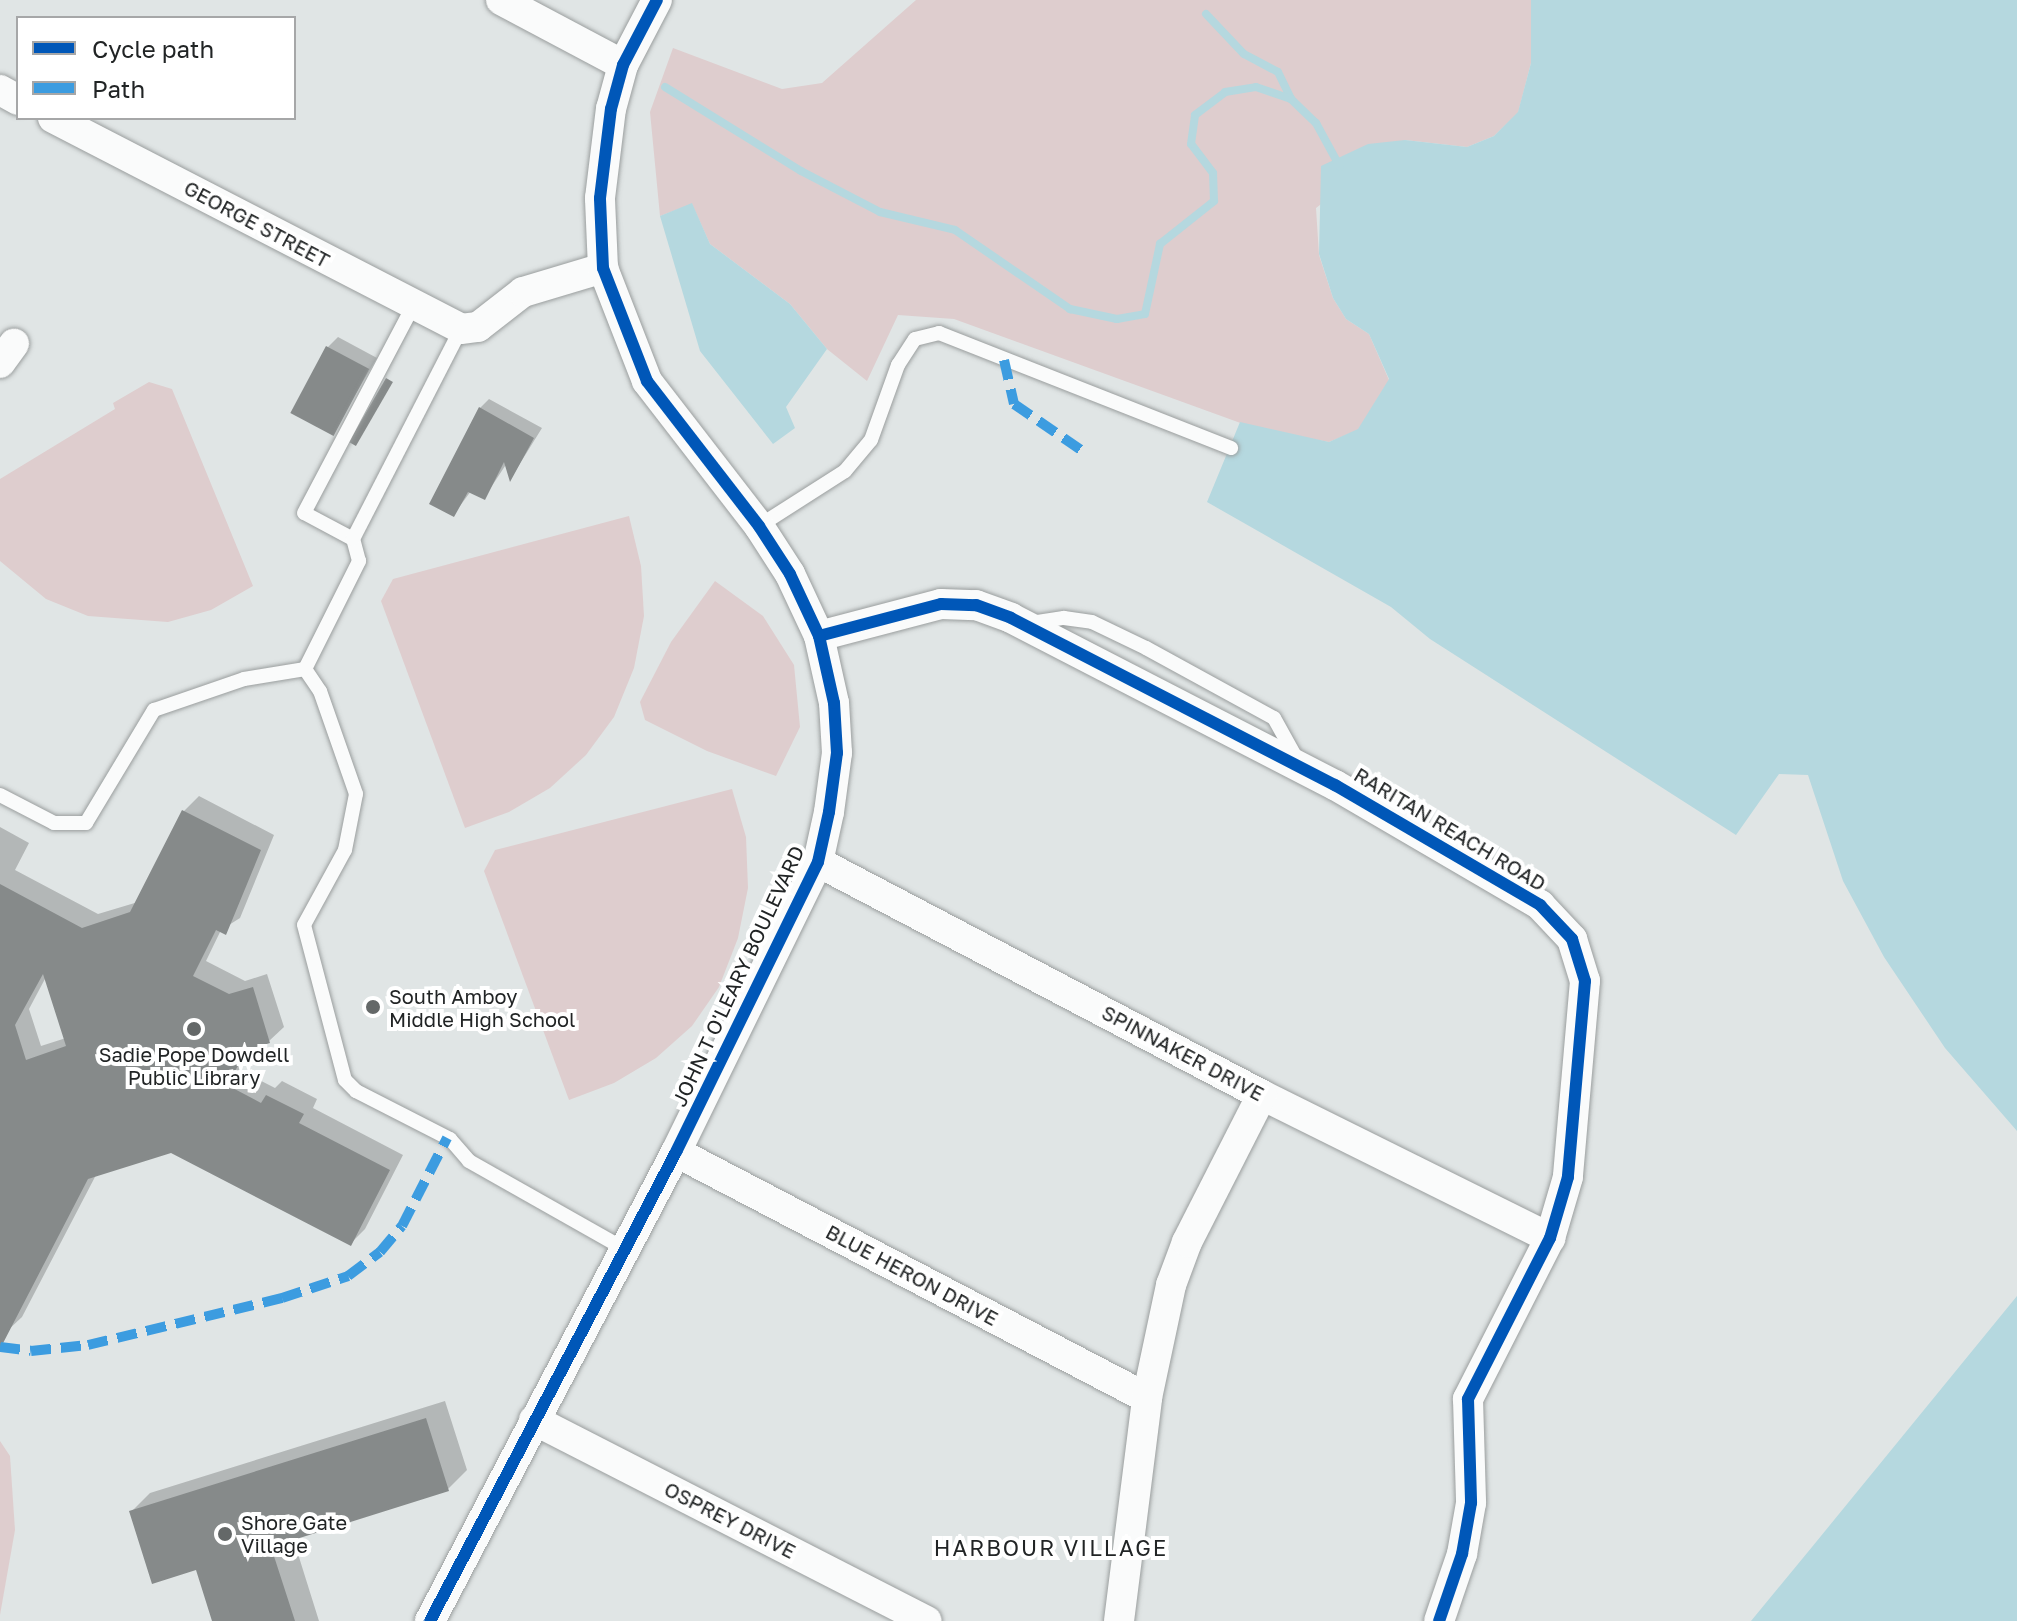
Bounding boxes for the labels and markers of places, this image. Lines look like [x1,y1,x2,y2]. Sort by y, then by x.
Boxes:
place label: South Amboy Middle High School [389,984,576,1031]
marker: South Amboy Middle High School [364,998,382,1016]
marker: Sadie Pope Dowdell Public Library [185,1020,203,1038]
place label: Sadie Pope Dowdell Public Library [99,1042,289,1089]
place label: Shore Gate Village [241,1510,347,1557]
marker: Shore Gate Village [216,1525,234,1543]

